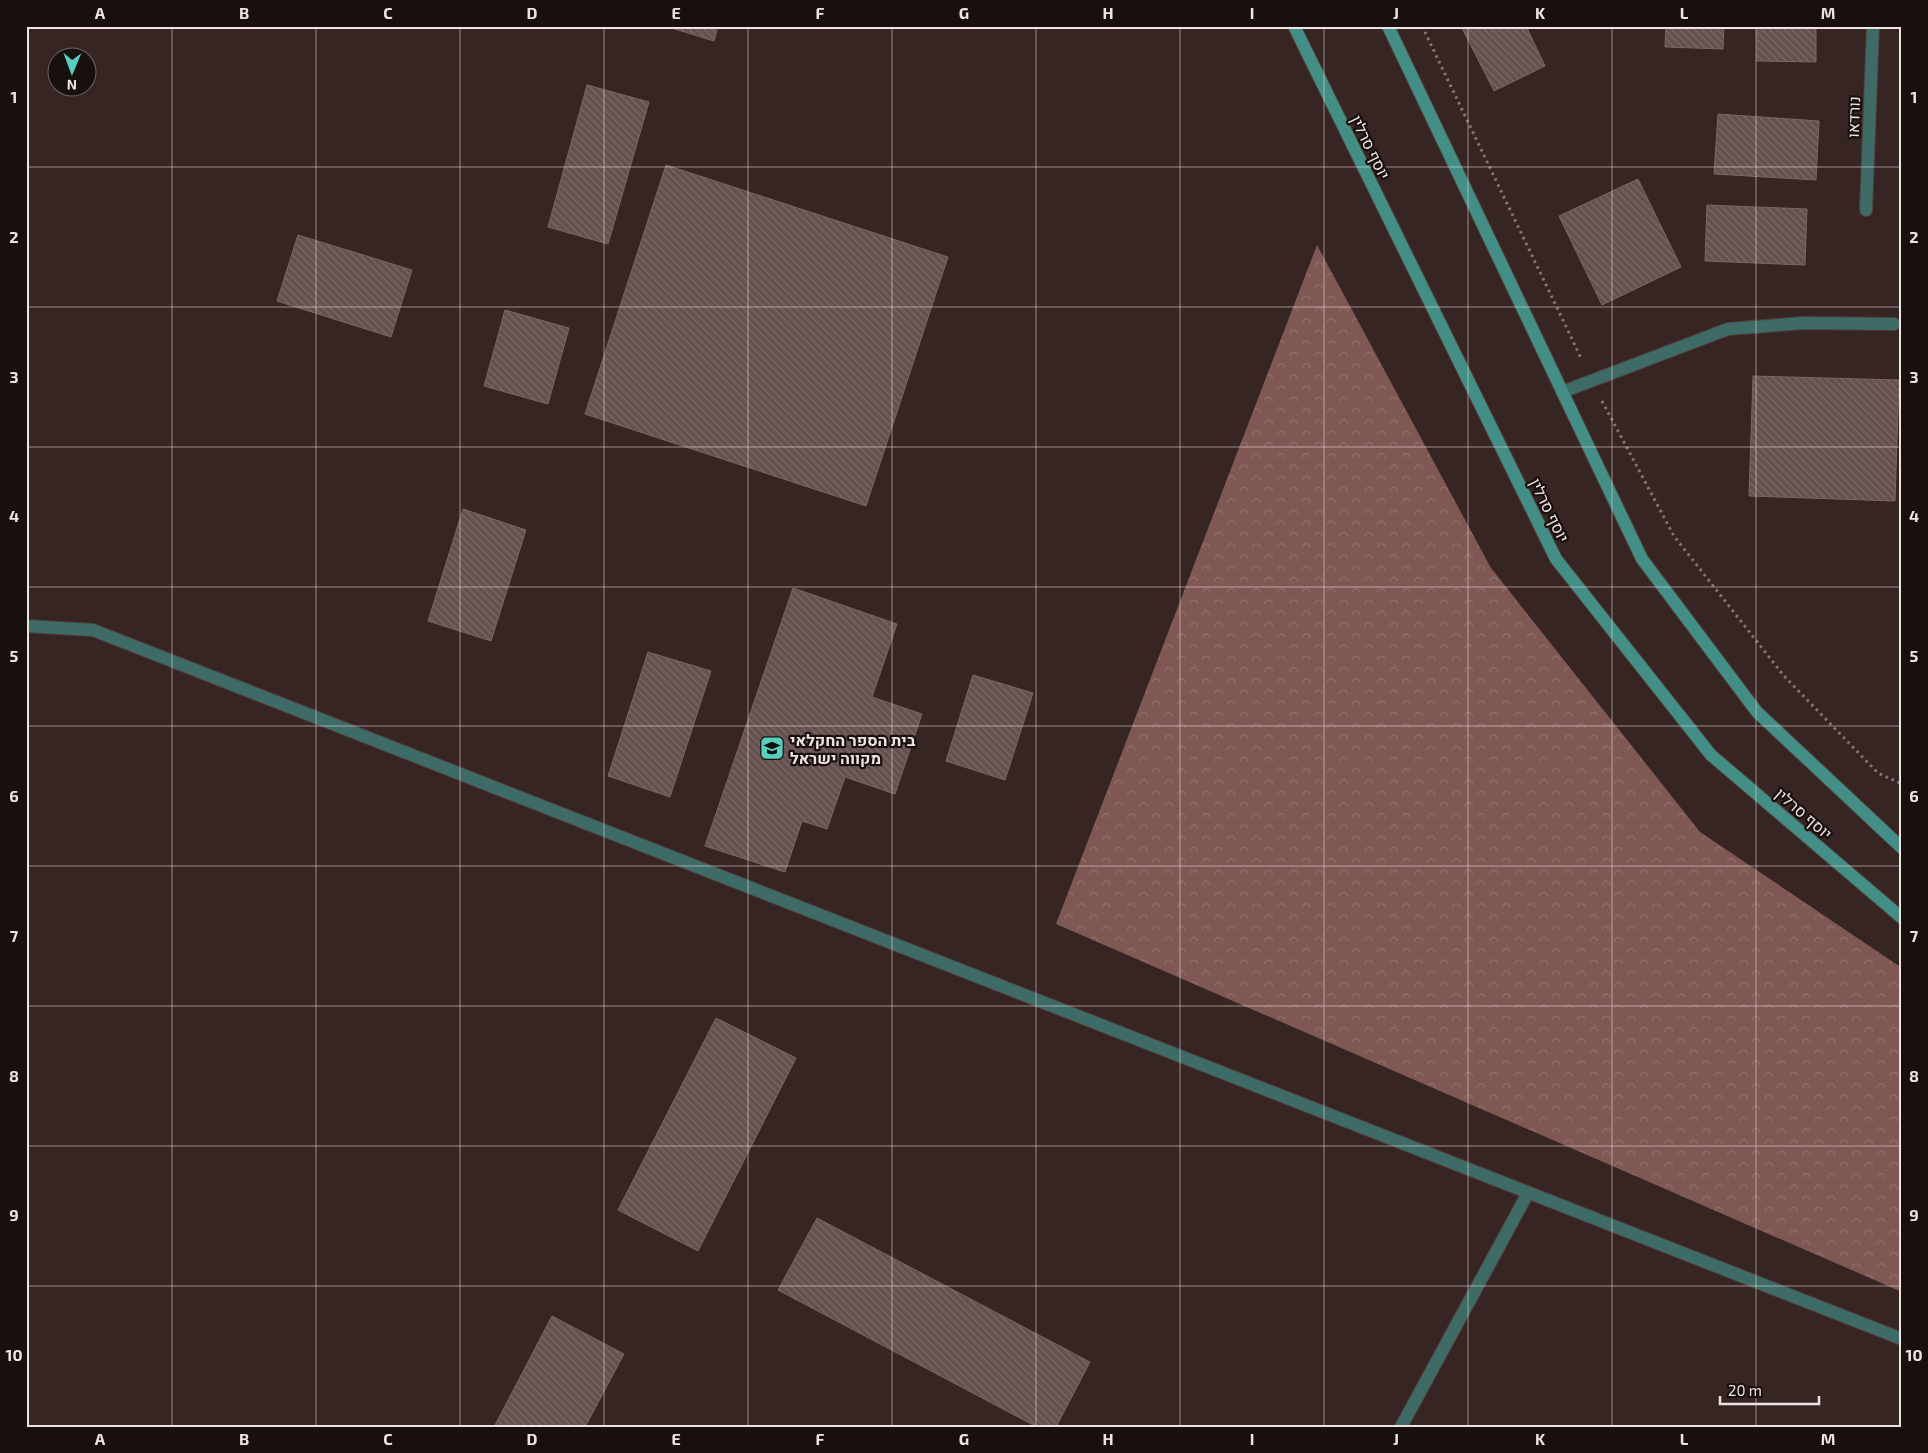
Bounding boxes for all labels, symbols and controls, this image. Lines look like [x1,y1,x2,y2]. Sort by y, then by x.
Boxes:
text: A [95,3,106,22]
text: B [239,3,249,22]
text: C [383,3,393,22]
text: D [527,3,538,22]
text: E [671,3,681,22]
text: F [816,3,825,22]
text: G [959,3,969,22]
text: H [1102,3,1114,22]
text: I [1250,3,1254,22]
text: J [1393,3,1399,22]
text: K [1535,3,1546,22]
text: L [1680,3,1689,22]
text: M [1821,3,1835,22]
north arrow [48,48,98,98]
text: N [67,77,77,94]
text: 1 [11,87,17,106]
text: 1 [1911,87,1917,106]
street label: נורדאו [1843,96,1863,138]
street label: יוסף סרלין [1347,112,1395,182]
text: 2 [9,227,19,246]
text: 2 [1909,227,1919,246]
text: 3 [9,367,19,386]
text: 3 [1909,367,1919,386]
street label: יוסף סרלין [1526,475,1574,545]
text: 4 [9,506,19,525]
text: 4 [1909,506,1919,525]
text: 5 [10,646,19,665]
text: 5 [1910,646,1919,665]
place label: בית הספר החקלאי מקווה ישראל [790,730,916,767]
school or university icon: בית הספר החקלאי מקווה ישראל [759,735,785,761]
street label: יוסף סרלין [1772,783,1836,843]
text: 6 [9,786,19,805]
text: 6 [1909,786,1919,805]
text: 7 [10,926,19,945]
text: 7 [1910,926,1919,945]
text: 8 [9,1066,19,1085]
text: 8 [1909,1066,1919,1085]
text: 9 [9,1205,19,1224]
text: 9 [1909,1205,1919,1224]
text: 10 [5,1345,23,1364]
text: 10 [1905,1345,1923,1364]
scale bar [1720,1373,1819,1405]
text: 20 m [1728,1381,1762,1399]
text: A [95,1429,106,1448]
text: B [239,1429,249,1448]
text: C [383,1429,393,1448]
text: D [527,1429,538,1448]
text: E [671,1429,681,1448]
text: F [816,1429,825,1448]
text: G [959,1429,969,1448]
text: H [1102,1429,1114,1448]
text: I [1250,1429,1254,1448]
text: J [1393,1429,1399,1448]
text: K [1535,1429,1546,1448]
text: L [1680,1429,1689,1448]
text: M [1821,1429,1835,1448]

